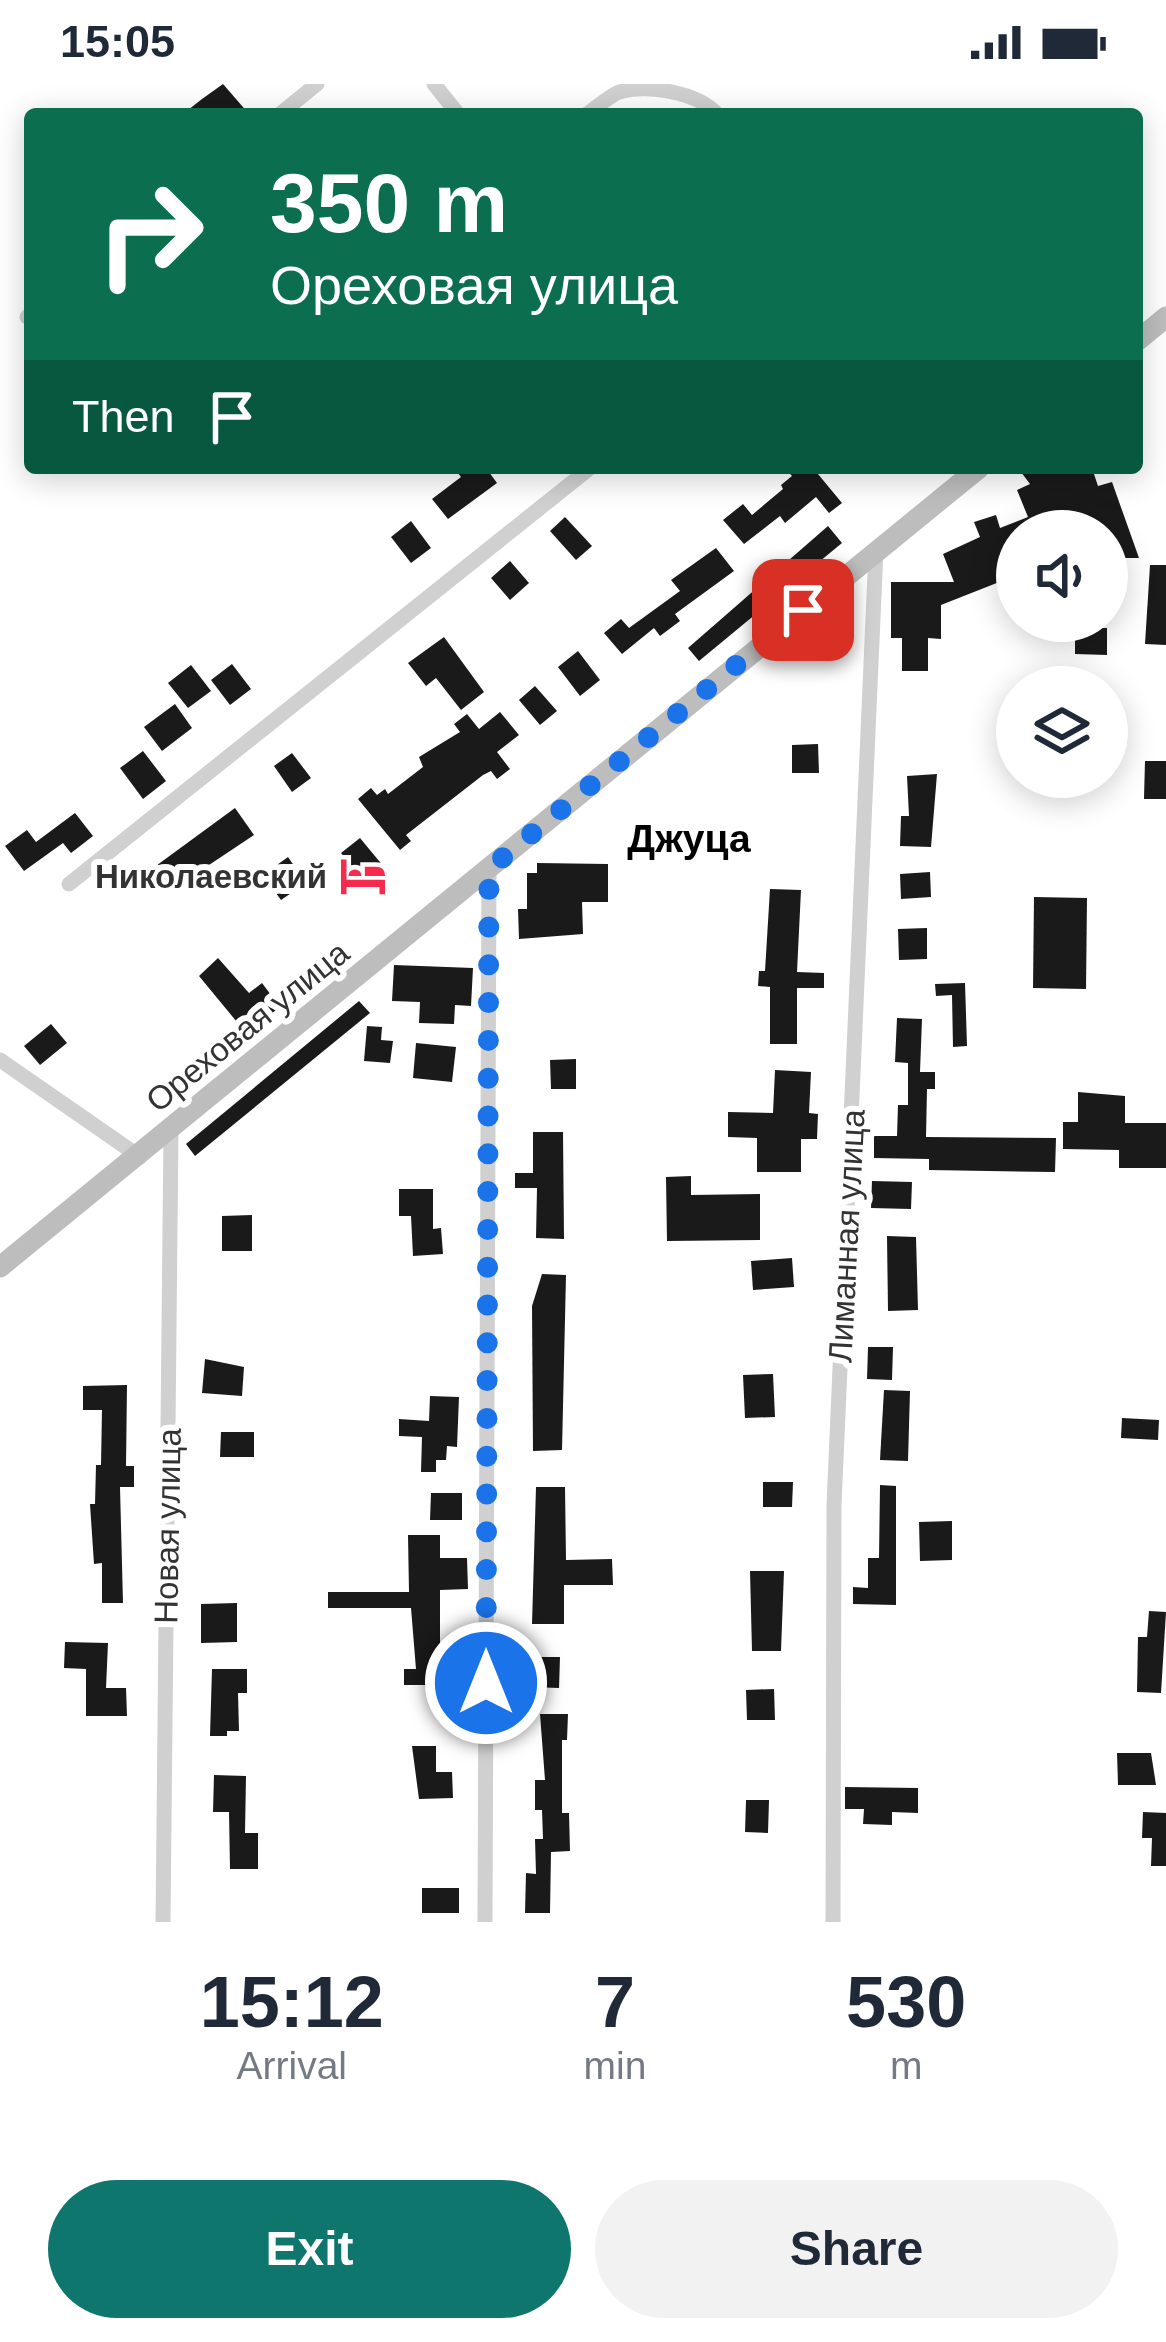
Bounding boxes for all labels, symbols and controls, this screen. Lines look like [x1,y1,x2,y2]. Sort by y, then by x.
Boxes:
text: 15:05 [60,16,175,67]
icon: right [72,156,228,312]
text: 350 m [270,156,508,250]
text: Ореховая улица [270,255,678,315]
icon: arrive [199,384,265,450]
text: Then [72,391,175,442]
map controls [996,510,1128,798]
button: sound [996,510,1128,642]
pin [752,559,854,661]
icon: arrive [770,577,836,643]
button: layers [996,666,1128,798]
district label: Джуца [627,817,751,860]
hotel icon: Николаевский [338,851,388,901]
place label: Николаевский [95,858,327,895]
street label: Ореховая улица [139,933,356,1119]
street label: Лиманная улица [821,1108,872,1364]
street label: Новая улица [147,1427,188,1624]
position arrow [423,1620,549,1746]
text: 15:12 [200,1962,384,2042]
text: 7 [595,1962,635,2042]
text: 530 [846,1962,966,2042]
text: Arrival [237,2044,347,2087]
text: min [584,2044,646,2087]
text: m [890,2044,922,2087]
button: Exit [48,2180,571,2318]
button: Share [595,2180,1118,2318]

